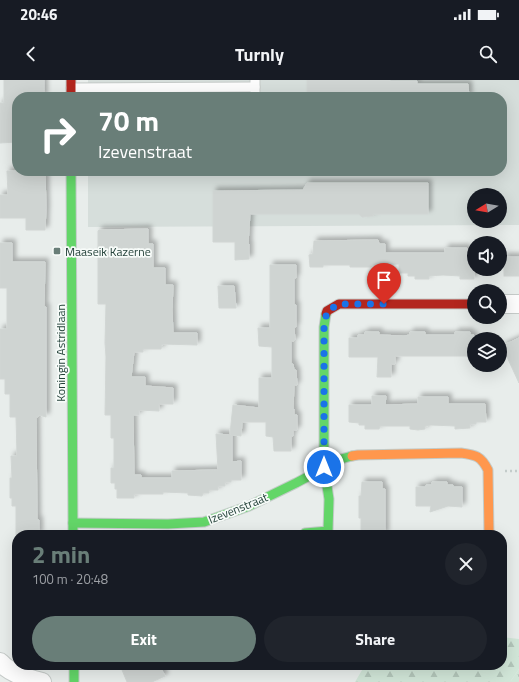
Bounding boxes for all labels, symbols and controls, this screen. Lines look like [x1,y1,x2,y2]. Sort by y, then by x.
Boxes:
text: 20:46 [20,3,57,26]
text: Turnly [235,41,284,68]
icon: back [20,43,42,65]
icon: search [477,43,499,65]
text: 70 m [98,99,159,142]
icon: right [32,108,84,160]
text: Izevenstraat [98,138,192,165]
north arrow [467,188,507,228]
map controls [467,188,507,372]
button: sound [467,236,507,276]
place label: Maaseik Kazerne [65,242,151,261]
marker: Maaseik Kazerne [52,246,62,256]
pin [367,263,401,304]
icon: arrive [373,269,395,291]
button: search [467,284,507,324]
street label: Koningin Astridlaan [51,304,70,402]
button: layers [467,332,507,372]
position arrow [303,446,345,488]
street label: Izevenstraat [205,487,271,529]
text: 2 min [32,536,90,572]
button: close [445,543,487,585]
text: 100 m · 20:48 [32,569,108,589]
button: Exit [32,616,256,662]
button: Share [264,616,487,662]

